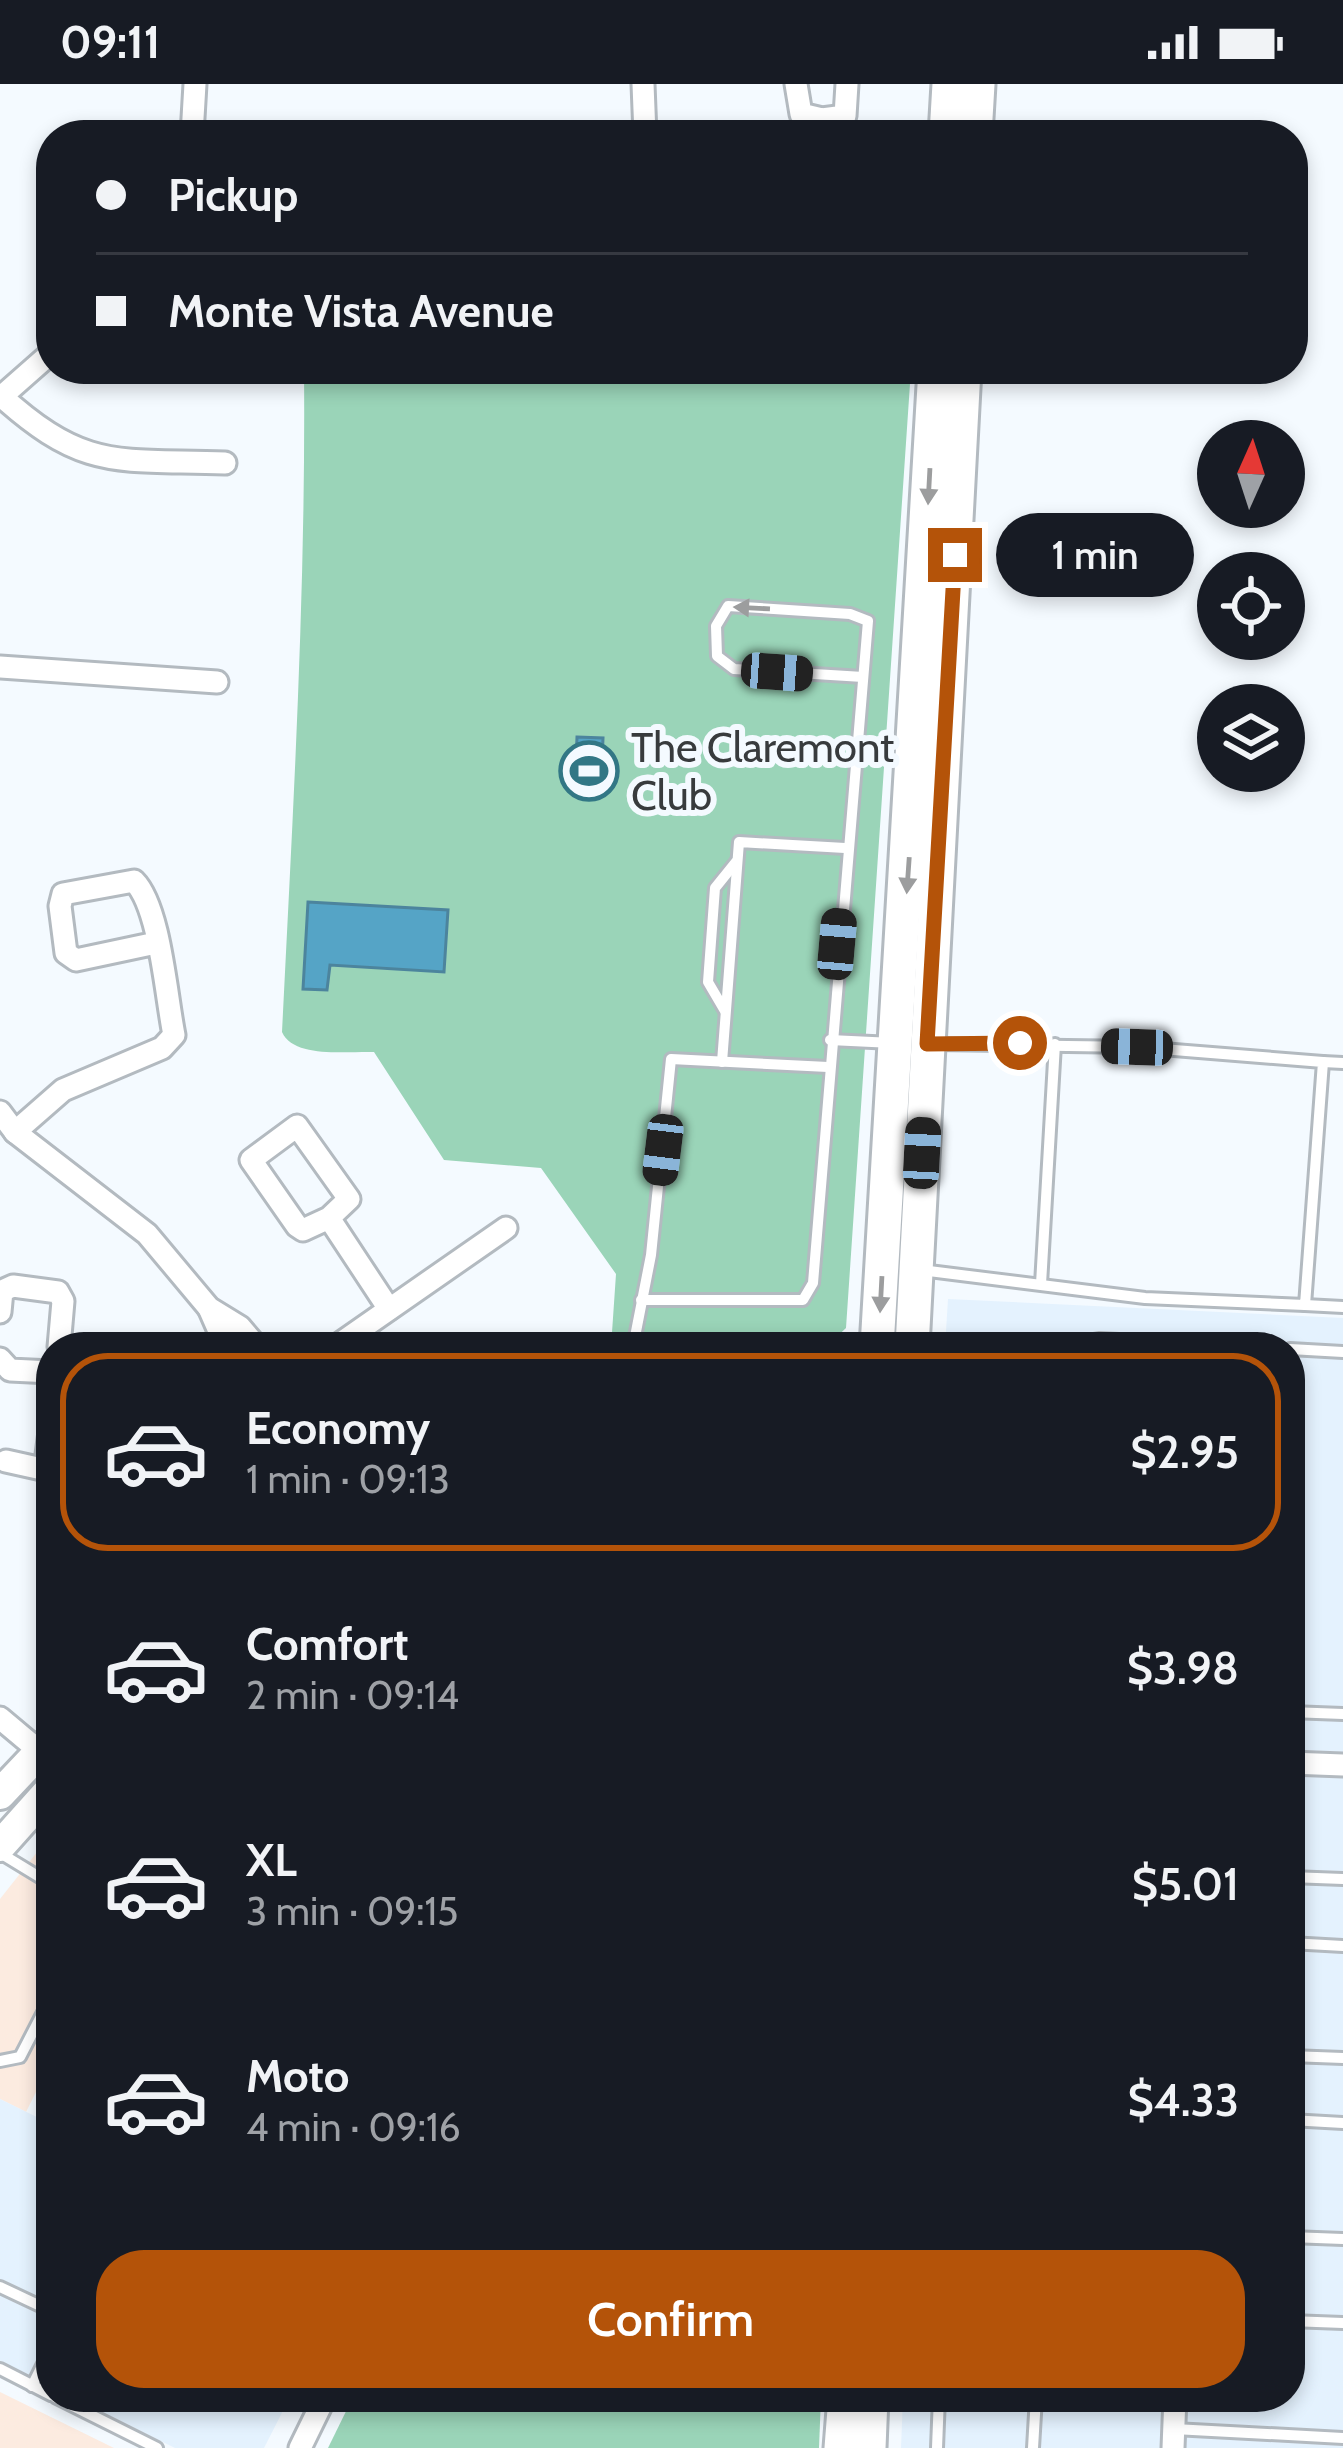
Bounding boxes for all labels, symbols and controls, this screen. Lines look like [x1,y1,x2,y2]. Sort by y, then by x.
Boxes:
text: 09:11 [60,15,160,69]
text: Pickup [168,168,298,222]
text: Monte Vista Avenue [168,284,554,338]
north arrow [1197,420,1305,528]
map controls [1197,420,1305,792]
one-way arrow [919,468,938,506]
callout: 1 min [997,513,1195,597]
route end [928,528,982,582]
text: 1 min [1051,531,1139,579]
button: locate [1197,552,1305,660]
one-way arrow [732,598,770,617]
car [740,652,814,692]
button: layers [1197,684,1305,792]
place label: The Claremont Club [631,721,894,821]
sports icon: The Claremont Club [558,740,620,802]
one-way arrow [898,857,917,894]
car [816,907,858,981]
route start [993,1016,1047,1070]
car [1100,1028,1174,1066]
car [641,1112,685,1188]
car [902,1116,942,1190]
one-way arrow [871,1276,890,1313]
icon: car [102,1398,210,1506]
text: Economy [246,1401,430,1455]
text: $2.95 [1130,1425,1239,1479]
text: 1 min · 09:13 [246,1455,450,1503]
icon: car [102,1614,210,1722]
text: Comfort [246,1617,409,1671]
text: $3.98 [1127,1641,1239,1695]
text: 2 min · 09:14 [246,1671,459,1719]
icon: car [102,1830,210,1938]
text: XL [246,1833,297,1887]
text: $5.01 [1132,1857,1239,1911]
text: 3 min · 09:15 [246,1887,458,1935]
icon: car [102,2046,210,2154]
text: Moto [246,2049,349,2103]
text: $4.33 [1128,2073,1239,2127]
text: 4 min · 09:16 [246,2103,461,2151]
button: Confirm [96,2250,1245,2388]

